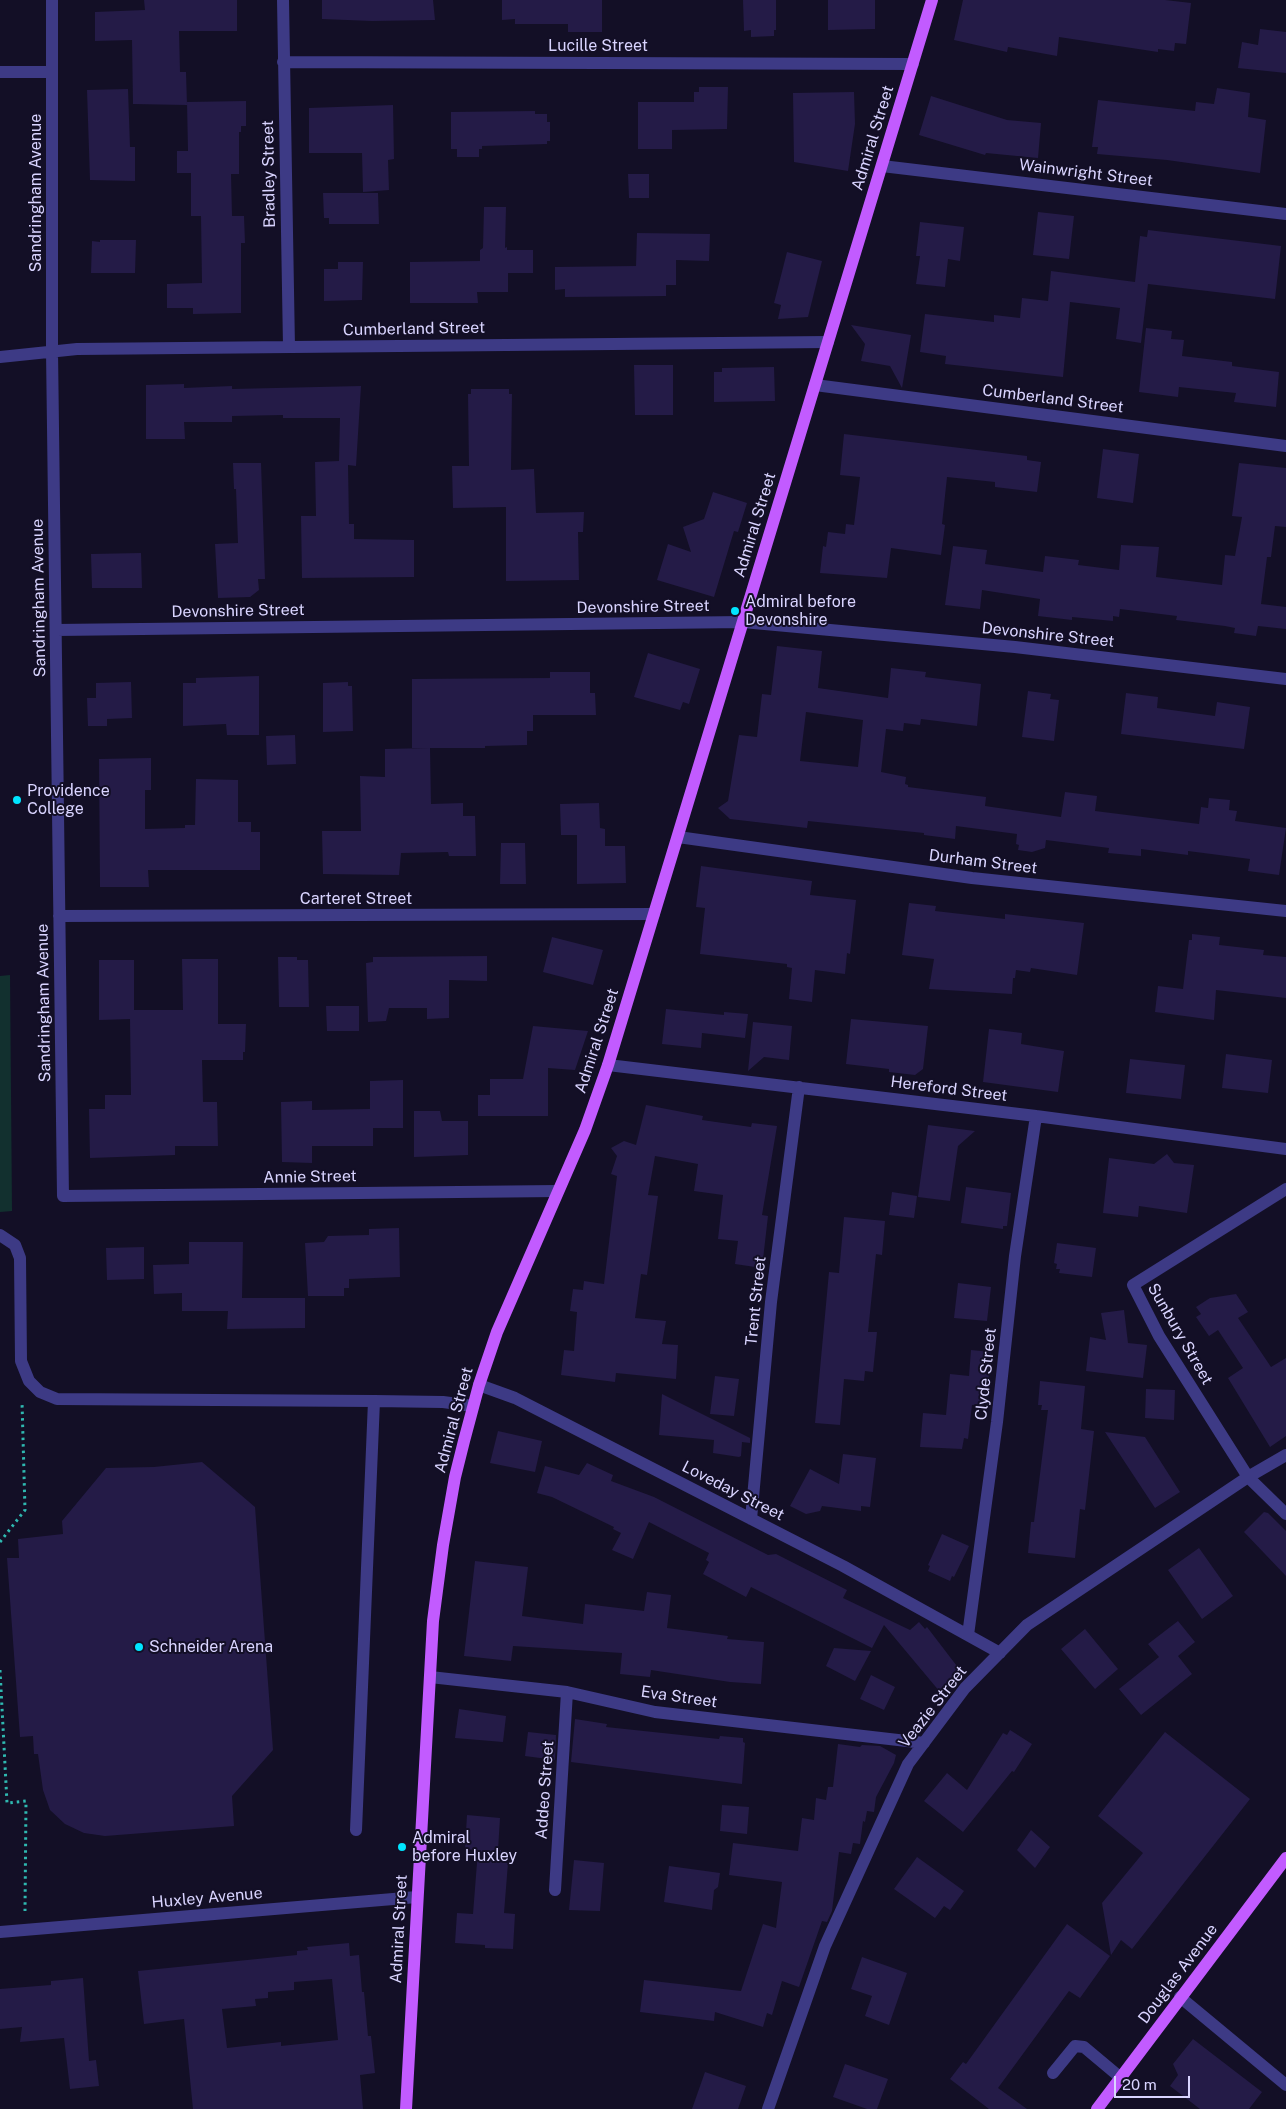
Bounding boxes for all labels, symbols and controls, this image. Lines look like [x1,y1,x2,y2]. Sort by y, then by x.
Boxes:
street label: Lucille Street [548,36,648,56]
street label: Admiral Street [848,83,898,193]
street label: Sandringham Avenue [26,114,46,272]
street label: Bradley Street [258,120,280,228]
street label: Wainwright Street [1018,155,1154,191]
street label: Cumberland Street [343,318,485,340]
street label: Cumberland Street [981,381,1125,417]
street label: Admiral Street [730,470,780,580]
street label: Sandringham Avenue [28,519,50,677]
place label: Admiral before Devonshire [745,592,856,630]
street label: Devonshire Street [576,596,710,618]
street label: Devonshire Street [171,600,305,622]
marker: Admiral before Devonshire [729,605,741,617]
street label: Devonshire Street [981,618,1115,652]
place label: Providence College [27,781,110,819]
marker: Providence College [11,794,23,806]
street label: Durham Street [928,846,1038,878]
street label: Carteret Street [300,889,412,909]
street label: Sandringham Avenue [33,924,55,1082]
street label: Admiral Street [571,986,623,1096]
street label: Hereford Street [889,1072,1009,1106]
street label: Annie Street [263,1167,357,1187]
street label: Trent Street [742,1255,770,1347]
street label: Sunbury Street [1143,1280,1217,1388]
street label: Clyde Street [972,1327,1000,1421]
street label: Admiral Street [431,1365,477,1475]
street label: Loveday Street [679,1457,787,1525]
place label: Schneider Arena [149,1637,273,1657]
marker: Schneider Arena [133,1641,145,1653]
street label: Veazie Street [895,1662,971,1752]
street label: Eva Street [640,1682,718,1712]
street label: Addeo Street [532,1740,558,1840]
place label: Admiral before Huxley [412,1828,517,1866]
marker: Admiral before Huxley [396,1841,408,1853]
street label: Admiral Street [387,1874,411,1984]
street label: Huxley Avenue [151,1884,263,1912]
street label: Douglas Avenue [1134,1920,1222,2028]
scale bar [1116,2066,1192,2098]
text: 20 m [1122,2076,1157,2093]

